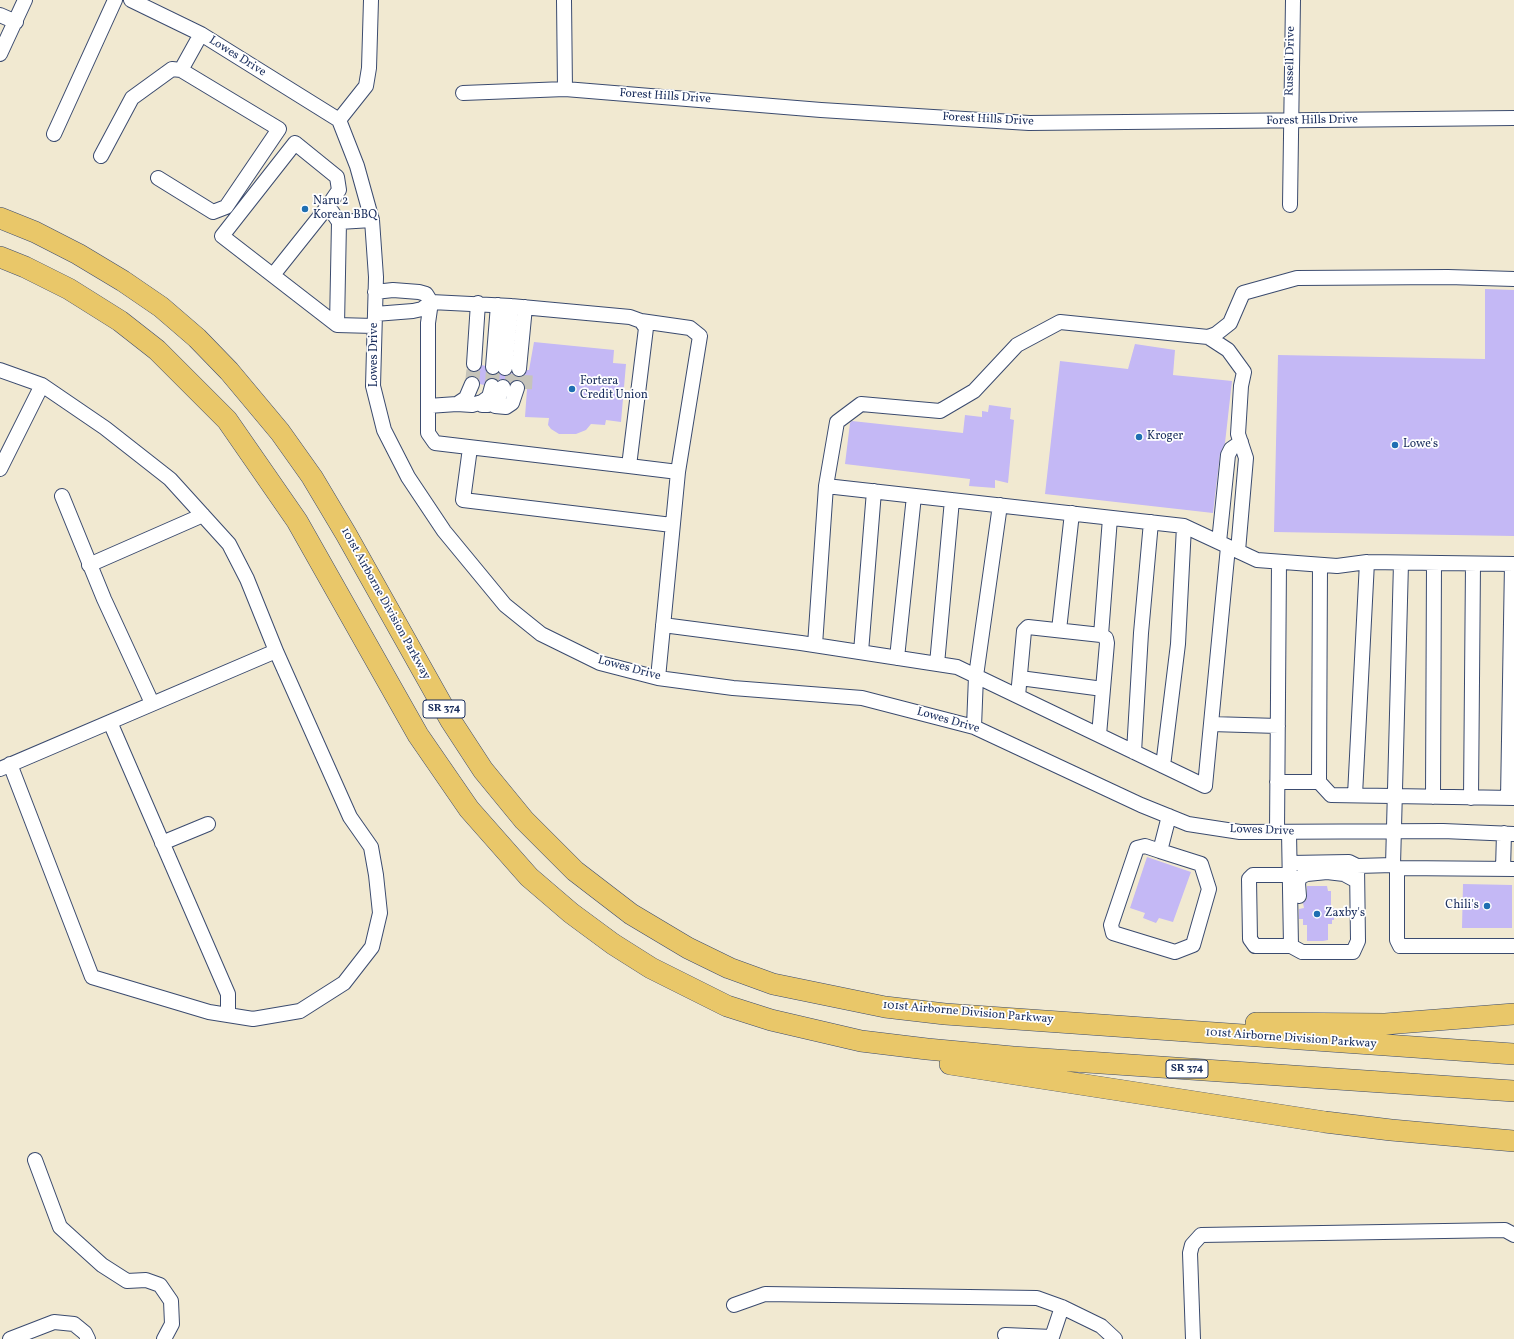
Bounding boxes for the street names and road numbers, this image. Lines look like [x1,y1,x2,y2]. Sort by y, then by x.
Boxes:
street label: Russell Drive [1283,26,1299,96]
street label: Lowes Drive [206,34,268,80]
street label: Forest Hills Drive [619,87,711,107]
street label: Forest Hills Drive [942,110,1034,130]
street label: Forest Hills Drive [1266,113,1358,129]
street label: Lowes Drive [368,323,382,387]
street label: 101st Airborne Division Parkway [337,526,433,682]
street label: Lowes Drive [596,654,662,684]
road number: SR 374 [423,700,465,718]
street label: Lowes Drive [915,705,981,737]
street label: Lowes Drive [1229,823,1295,839]
street label: 101st Airborne Division Parkway [882,998,1054,1028]
street label: 101st Airborne Division Parkway [1205,1026,1377,1052]
road number: SR 374 [1166,1060,1208,1078]

